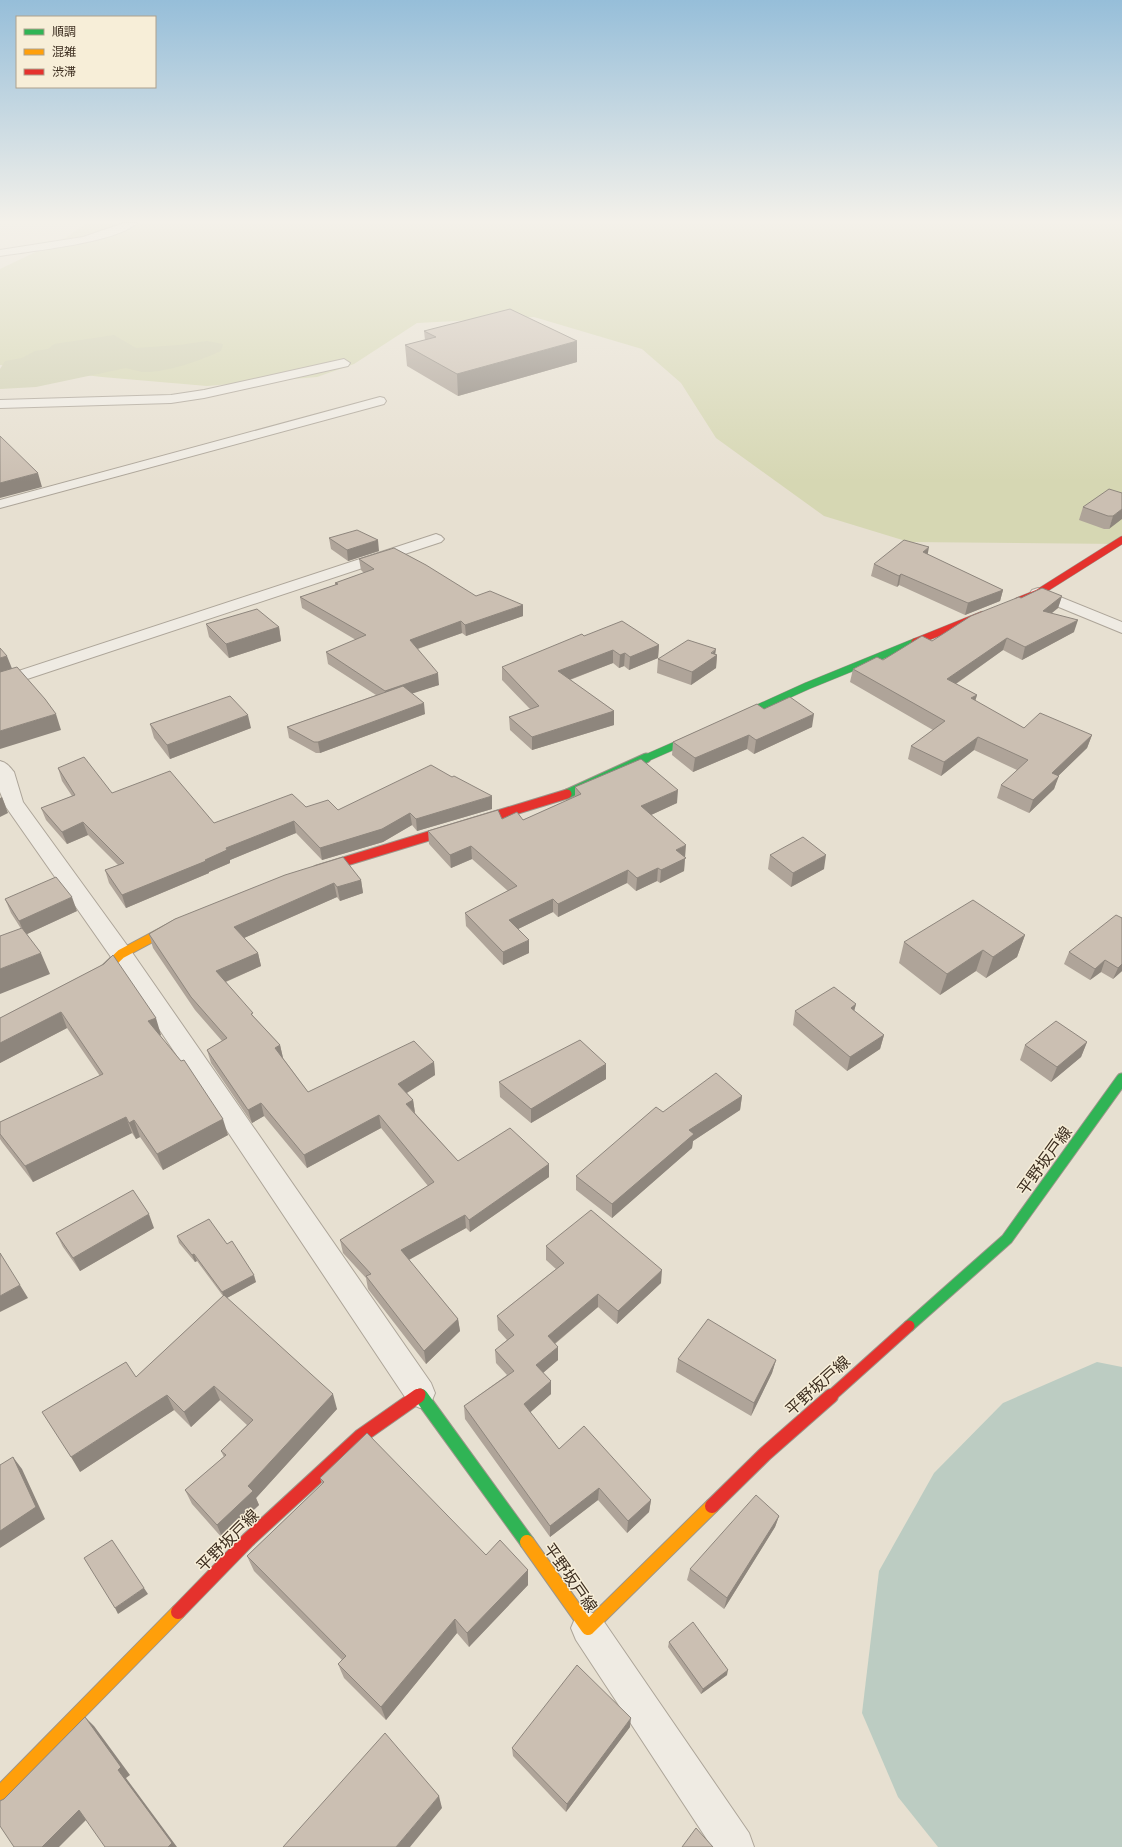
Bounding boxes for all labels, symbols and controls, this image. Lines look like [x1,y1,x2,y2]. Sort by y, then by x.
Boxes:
legend [16,16,156,88]
text: 順調 [52,23,76,42]
text: 混雑 [52,43,76,62]
text: 渋滞 [52,63,76,82]
street label: 平野坂戸線 [1012,1122,1078,1200]
street label: 平野坂戸線 [780,1350,856,1422]
street label: 平野坂戸線 [191,1504,265,1578]
street label: 平野坂戸線 [537,1538,603,1618]

